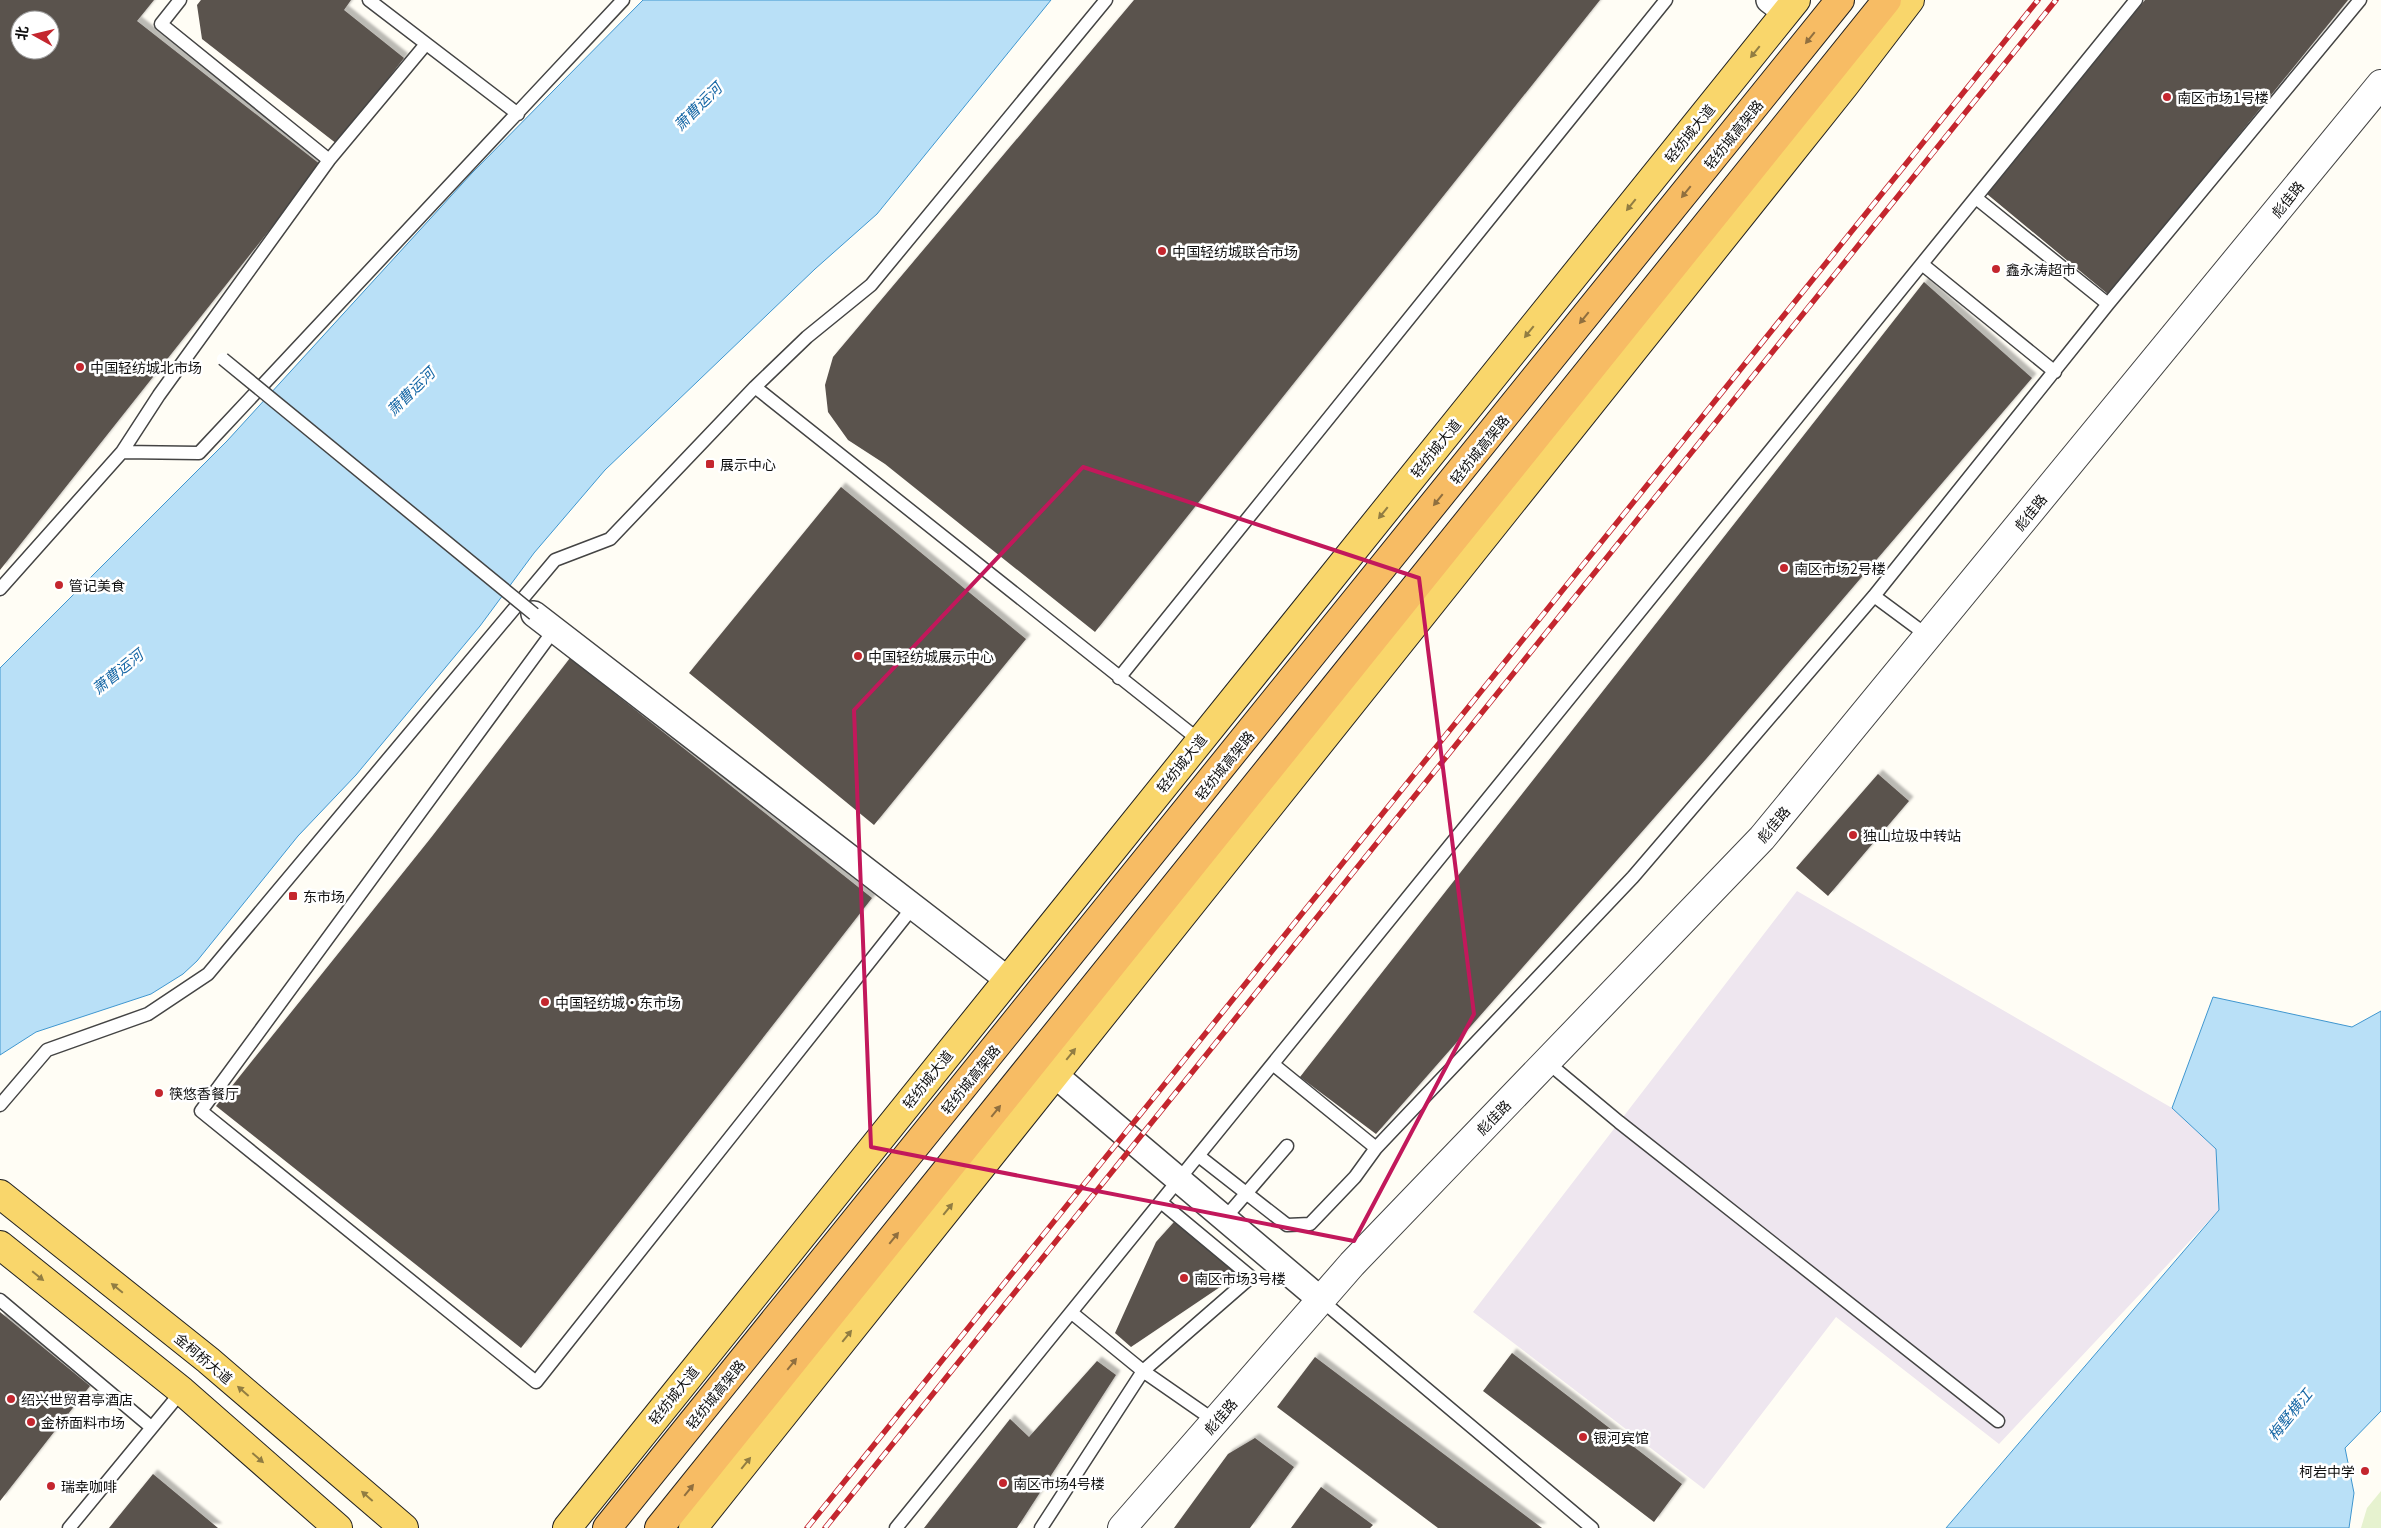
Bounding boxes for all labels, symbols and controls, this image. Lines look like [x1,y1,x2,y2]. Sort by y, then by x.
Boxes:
north arrow [10,10,60,60]
text: 北 [10,25,32,41]
one-way arrow [1804,31,1815,44]
one-way arrow [1750,45,1761,58]
water label: 萧曹运河 [668,75,728,135]
place label: 南区市场1号楼 [2177,87,2269,107]
marker: 南区市场1号楼 [2161,91,2173,103]
street label: 轻纺城高架路 [1699,95,1767,173]
street label: 轻纺城大道 [1659,100,1719,166]
street label: 彪佳路 [2266,176,2308,222]
one-way arrow [1681,185,1691,199]
one-way arrow [1626,199,1637,212]
place label: 中国轻纺城联合市场 [1172,241,1298,261]
marker: 中国轻纺城联合市场 [1156,245,1168,257]
place label: 鑫永涛超市 [2006,259,2076,279]
marker: 鑫永涛超市 [1990,263,2002,275]
one-way arrow [1579,312,1590,325]
one-way arrow [1523,325,1534,338]
place label: 中国轻纺城北市场 [90,357,202,377]
water label: 萧曹运河 [381,360,441,420]
marker: 中国轻纺城北市场 [74,361,86,373]
street label: 轻纺城高架路 [1445,410,1513,488]
street label: 轻纺城大道 [1405,415,1465,481]
place label: 展示中心 [720,454,776,474]
marker: 展示中心 [704,458,716,470]
street label: 彪佳路 [2009,489,2051,535]
one-way arrow [1433,493,1444,506]
one-way arrow [1377,506,1388,519]
place label: 南区市场2号楼 [1794,558,1886,578]
marker: 南区市场2号楼 [1778,562,1790,574]
place label: 管记美食 [69,575,125,595]
marker: 管记美食 [53,579,65,591]
water label: 萧曹运河 [87,642,149,698]
place label: 中国轻纺城展示中心 [868,646,994,666]
marker: 中国轻纺城展示中心 [852,650,864,662]
street label: 轻纺城高架路 [1190,726,1258,804]
street label: 轻纺城大道 [1151,730,1211,796]
street label: 彪佳路 [1752,801,1794,847]
place label: 独山垃圾中转站 [1863,825,1961,845]
marker: 独山垃圾中转站 [1847,829,1859,841]
place label: 东市场 [303,886,345,906]
marker: 东市场 [287,890,299,902]
place label: 中国轻纺城·东市场 [555,992,681,1012]
marker: 中国轻纺城·东市场 [539,996,551,1008]
street label: 轻纺城高架路 [936,1040,1004,1118]
street label: 轻纺城大道 [897,1046,957,1112]
one-way arrow [1066,1048,1077,1061]
place label: 筷悠香餐厅 [169,1083,239,1103]
marker: 筷悠香餐厅 [153,1087,165,1099]
street label: 彪佳路 [1471,1095,1515,1139]
one-way arrow [990,1105,1001,1118]
one-way arrow [943,1202,954,1215]
one-way arrow [889,1231,900,1244]
place label: 南区市场3号楼 [1194,1268,1286,1288]
one-way arrow [31,1270,44,1281]
marker: 南区市场3号楼 [1178,1272,1190,1284]
one-way arrow [111,1282,124,1293]
street label: 金柯桥大道 [171,1328,237,1388]
one-way arrow [841,1329,852,1342]
street label: 轻纺城高架路 [681,1355,749,1433]
one-way arrow [786,1358,797,1371]
street label: 轻纺城大道 [643,1362,703,1428]
water label: 梅墅横江 [2262,1383,2317,1444]
one-way arrow [237,1385,250,1396]
place label: 绍兴世贸君亭酒店 [21,1389,133,1409]
marker: 绍兴世贸君亭酒店 [5,1393,17,1405]
street label: 彪佳路 [1199,1394,1241,1438]
place label: 金桥面料市场 [41,1412,125,1432]
marker: 金桥面料市场 [25,1416,37,1428]
place label: 银河宾馆 [1593,1427,1649,1447]
marker: 银河宾馆 [1577,1431,1589,1443]
one-way arrow [251,1452,264,1463]
one-way arrow [740,1456,751,1469]
place label: 柯岩中学 [2299,1461,2355,1481]
marker: 柯岩中学 [2359,1465,2371,1477]
place label: 南区市场4号楼 [1013,1473,1105,1493]
place label: 瑞幸咖啡 [61,1476,117,1496]
marker: 南区市场4号楼 [997,1477,1009,1489]
marker: 瑞幸咖啡 [45,1480,57,1492]
one-way arrow [684,1484,695,1497]
one-way arrow [360,1491,373,1502]

